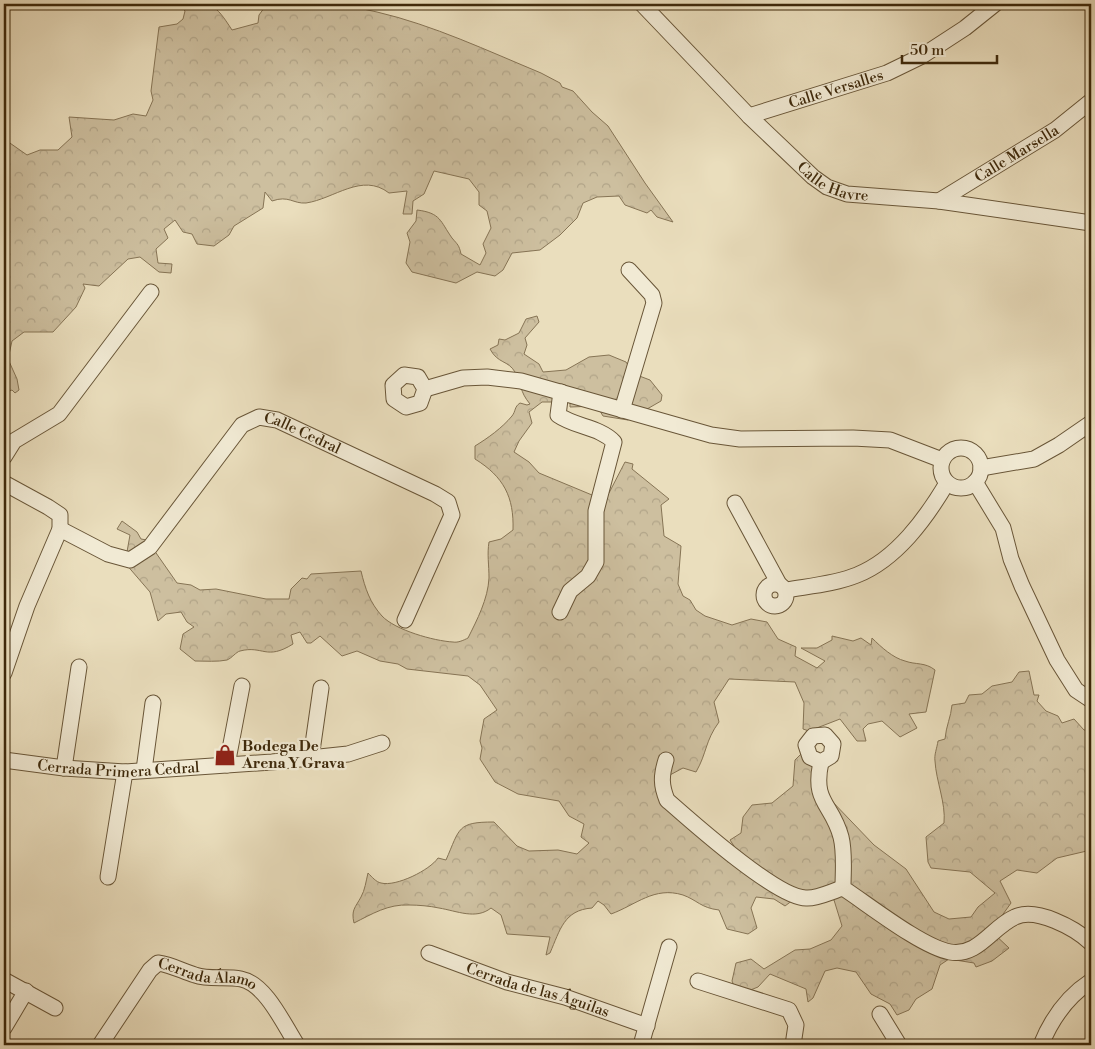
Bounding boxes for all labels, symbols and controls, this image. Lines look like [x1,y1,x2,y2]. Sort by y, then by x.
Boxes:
scale bar [902,32,998,64]
text: 50 m [910,41,944,60]
street label: Calle Versalles [786,65,886,113]
street label: Calle Marsella [971,120,1063,187]
street label: Calle Havre [793,157,869,205]
street label: Calle Cedral [263,409,345,458]
place label: Bodega De Arena Y Grava [241,737,346,773]
shop icon: Bodega De Arena Y Grava [212,742,238,768]
street label: Cerrada Primera Cedral [36,755,201,782]
street label: Cerrada Álamo [156,954,261,994]
street label: Cerrada de las Águilas [463,958,612,1021]

